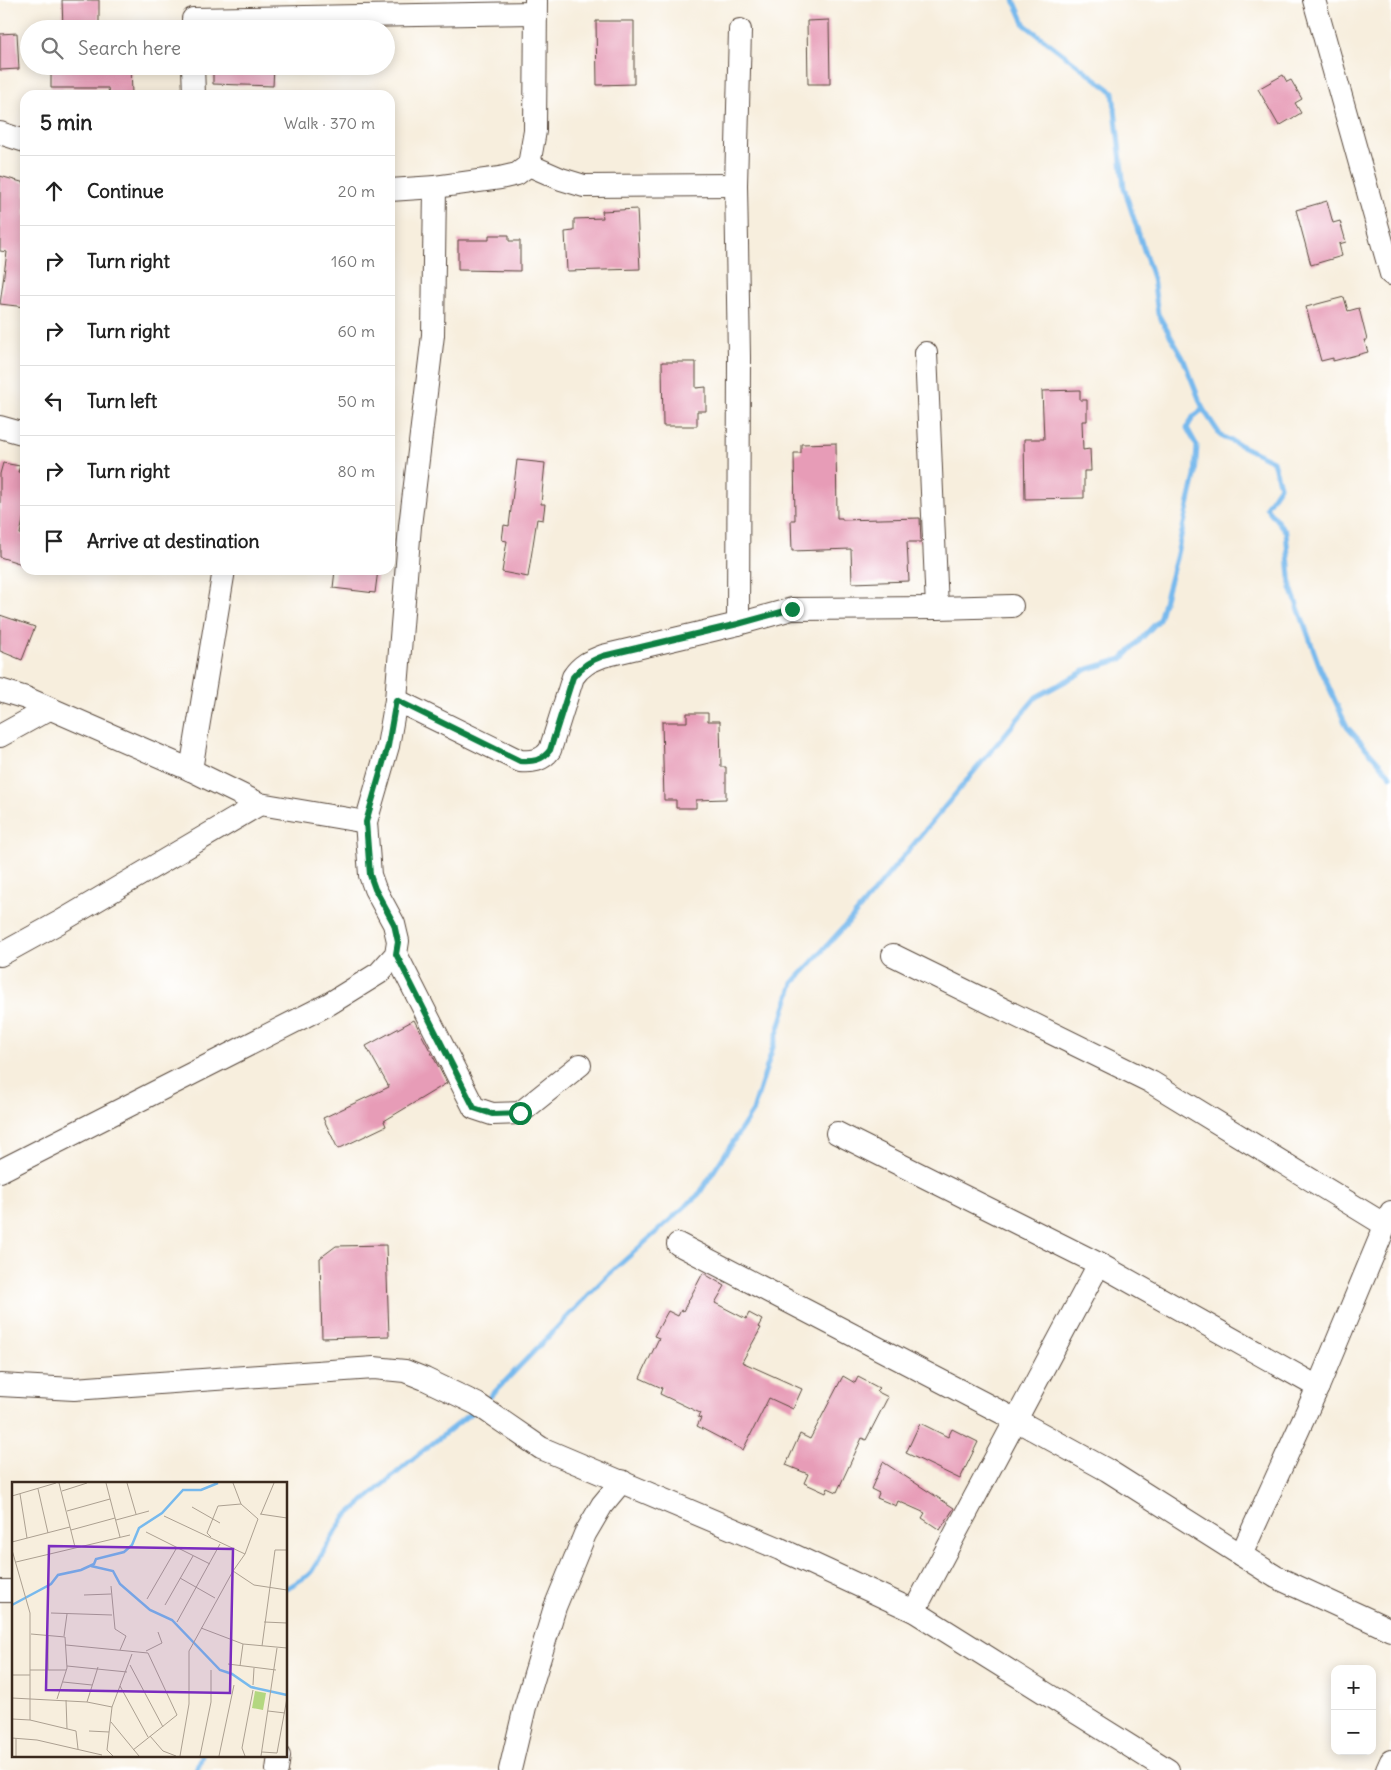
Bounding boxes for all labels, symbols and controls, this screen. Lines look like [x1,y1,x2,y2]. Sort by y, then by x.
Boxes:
search box [20,20,395,75]
icon: search [38,34,66,62]
text: Search here [78,36,181,60]
text: 5 min [40,109,92,136]
text: Walk · 370 m [284,113,375,133]
icon: ahead [40,177,68,205]
text: Continue [87,179,164,203]
text: 20 m [338,181,375,201]
icon: right [40,247,68,275]
text: Turn right [87,249,170,273]
text: 160 m [331,251,375,271]
icon: right [40,317,68,345]
text: Turn right [87,319,170,343]
text: 60 m [337,321,375,341]
icon: left [40,387,68,415]
text: Turn left [87,389,157,413]
text: 50 m [337,391,375,411]
icon: right [40,457,68,485]
text: Turn right [87,459,170,483]
text: 80 m [337,461,375,481]
icon: arrive [40,527,68,555]
text: Arrive at destination [87,529,260,553]
route end [781,598,804,621]
route start [509,1102,532,1125]
inset map [12,1482,288,1758]
map controls [1331,1665,1376,1755]
button: + [1331,1665,1376,1710]
button: − [1331,1710,1376,1755]

